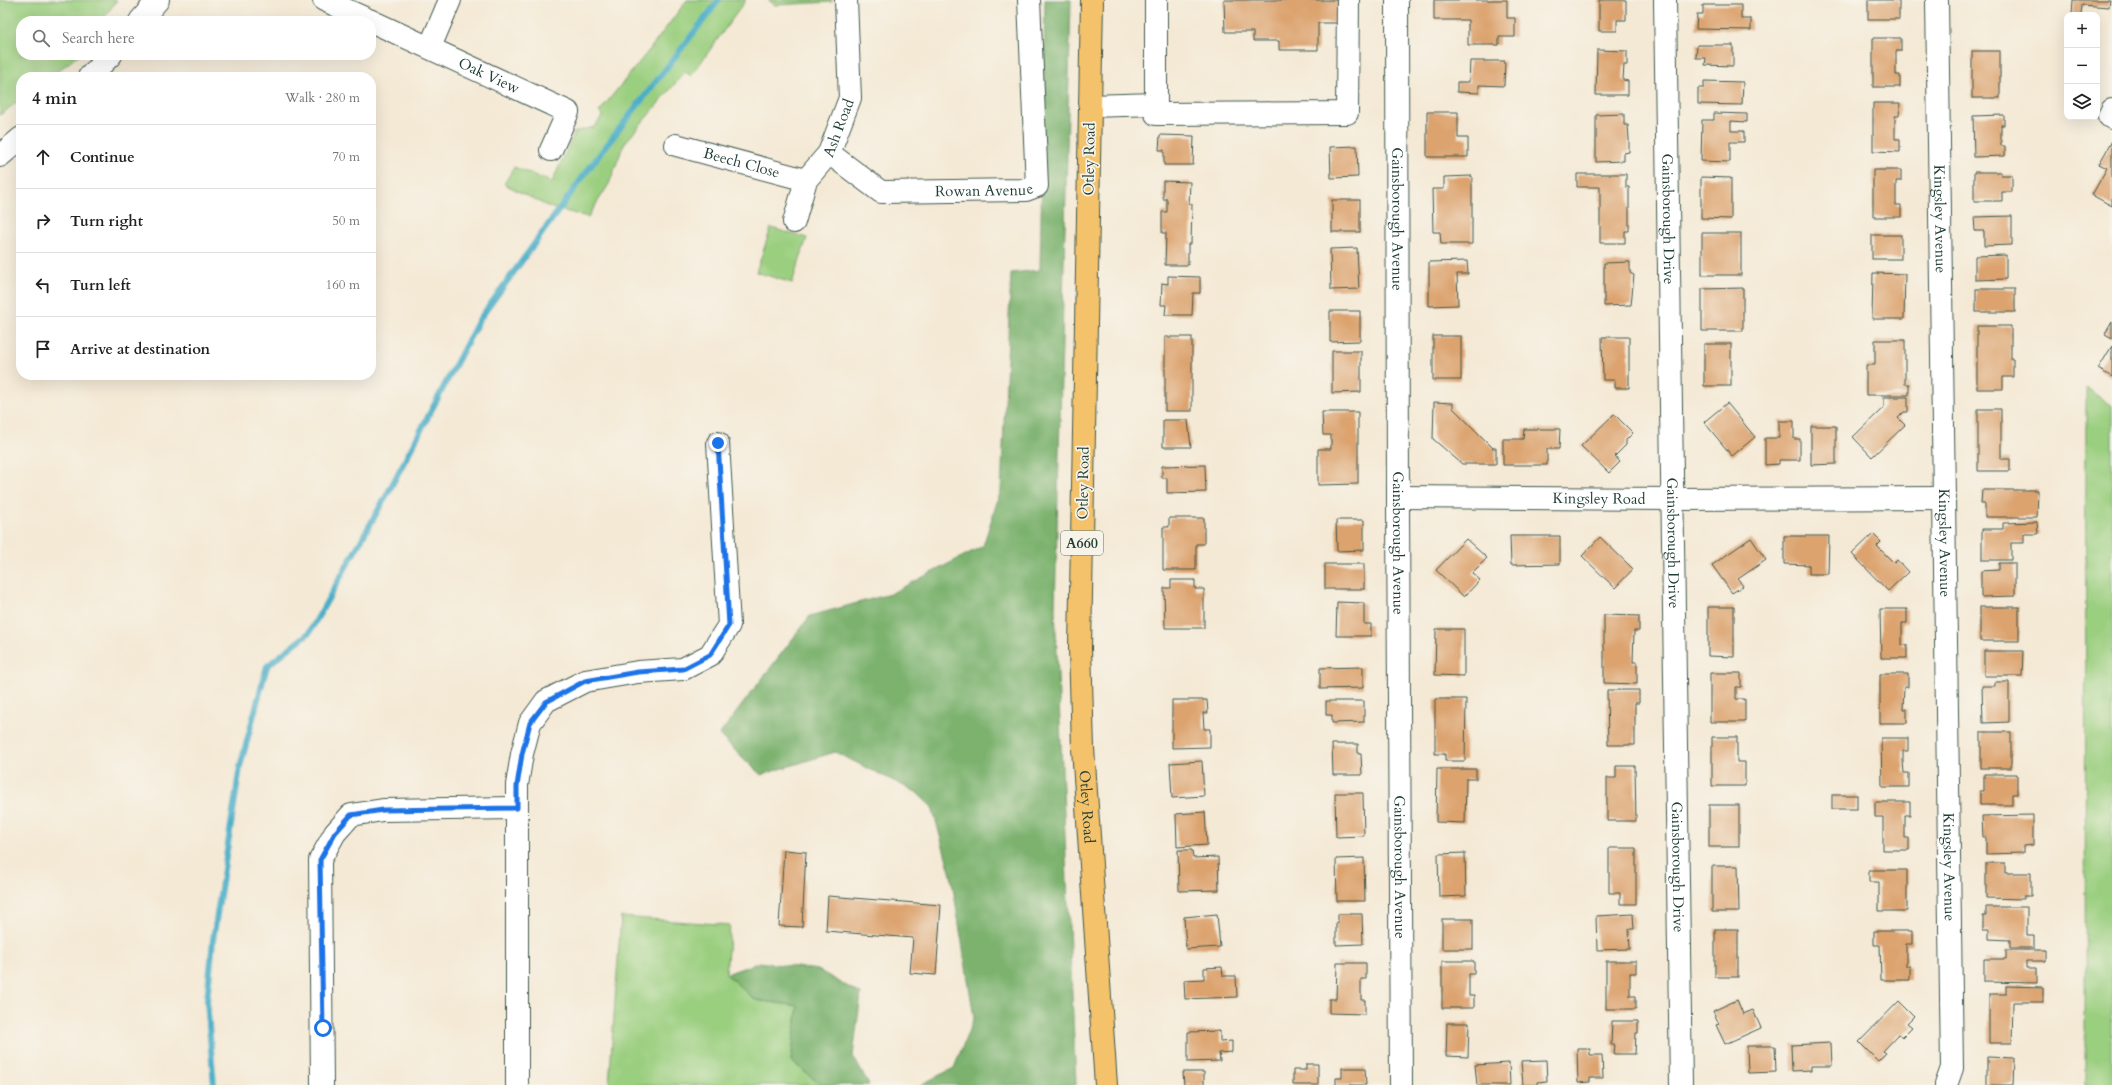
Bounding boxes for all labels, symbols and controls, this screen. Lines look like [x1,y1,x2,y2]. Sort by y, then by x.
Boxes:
map controls [2064,12,2100,120]
button: + [2064,12,2100,48]
search box [16,16,376,60]
icon: search [30,27,52,49]
text: Search here [62,28,135,48]
button: − [2064,48,2100,84]
street label: Oak View [455,53,523,98]
button: layers [2064,84,2100,120]
text: 4 min [32,87,77,110]
text: Walk · 280 m [285,89,360,107]
street label: Ash Road [818,96,859,160]
street label: Otley Road [1078,122,1100,196]
street label: Beech Close [701,143,782,183]
icon: ahead [32,146,54,168]
text: Continue [70,147,135,167]
street label: Gainsborough Avenue [1387,147,1408,291]
text: 70 m [332,148,360,166]
street label: Gainsborough Drive [1657,153,1679,285]
street label: Kingsley Avenue [1929,165,1951,274]
street label: Rowan Avenue [935,178,1036,201]
icon: right [32,210,54,232]
text: Turn right [70,211,143,231]
text: 50 m [332,212,360,230]
icon: left [32,274,54,296]
text: Turn left [70,275,131,295]
text: 160 m [326,276,360,294]
icon: arrive [32,338,54,360]
text: Arrive at destination [70,339,210,359]
route end [709,434,727,452]
street label: Otley Road [1072,446,1094,520]
street label: Gainsborough Avenue [1388,471,1409,615]
street label: Gainsborough Drive [1662,477,1684,609]
street label: Kingsley Road [1552,488,1646,509]
street label: Kingsley Avenue [1934,488,1955,598]
road number: A660 [1061,531,1103,555]
street label: Otley Road [1075,769,1099,844]
street label: Gainsborough Avenue [1390,795,1410,939]
street label: Gainsborough Drive [1667,801,1689,933]
street label: Kingsley Avenue [1938,812,1960,922]
route start [314,1019,332,1037]

